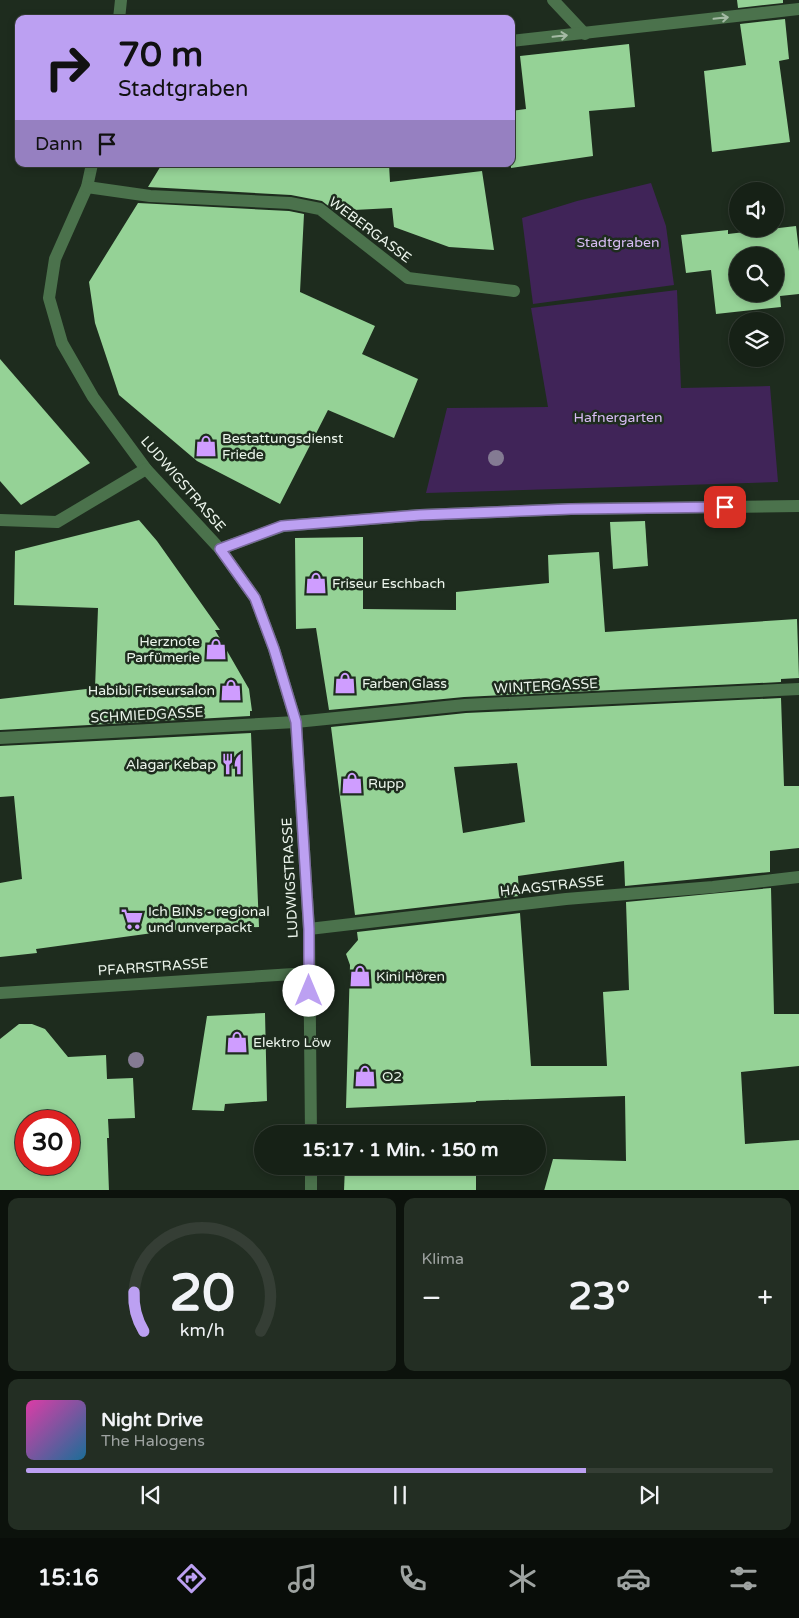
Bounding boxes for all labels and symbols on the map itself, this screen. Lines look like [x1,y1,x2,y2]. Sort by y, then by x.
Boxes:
one-way arrow [713,13,729,23]
one-way arrow [551,31,567,41]
street label: WEBERGASSE [325,193,415,267]
park label: Stadtgraben [577,234,659,251]
park label: Hafnergarten [574,409,662,426]
place label: Bestattungsdienst Friede [222,430,344,463]
street label: LUDWIGSTRASSE [137,433,229,535]
shop icon: Bestattungsdienst Friede [193,433,219,459]
pin [704,486,746,528]
shop icon: Friseur Eschbach [303,570,329,596]
place label: Friseur Eschbach [332,575,445,592]
place label: Herznote Parfümerie [126,633,200,666]
shop icon: Herznote Parfümerie [203,636,229,662]
shop icon: Farben Glass [332,670,358,696]
place label: Farben Glass [362,675,447,692]
street label: WINTERGASSE [494,675,598,697]
shop icon: Habibi Friseursalon [218,677,244,703]
place label: Habibi Friseursalon [88,682,215,699]
street label: SCHMIEDGASSE [90,704,204,726]
restaurant icon: Alagar Kebap [219,751,245,777]
place label: Alagar Kebap [126,756,216,773]
shop icon: Rupp [339,770,365,796]
place label: Rupp [368,775,404,792]
street label: LUDWIGSTRASSE [278,817,302,939]
street label: HAAGSTRASSE [499,872,605,900]
place label: Ich BINs - regional und unverpackt [148,903,270,936]
supermarket icon: Ich BINs - regional und unverpackt [119,906,145,932]
street label: PFARRSTRASSE [97,955,209,979]
shop icon: Kini Hören [347,963,373,989]
position arrow [282,964,334,1016]
place label: Kini Hören [376,968,445,985]
shop icon: Elektro Löw [224,1029,250,1055]
place label: Elektro Löw [253,1034,331,1051]
shop icon: O2 [352,1063,378,1089]
place label: O2 [382,1068,402,1085]
speed limit sign: 30 [15,1110,80,1175]

